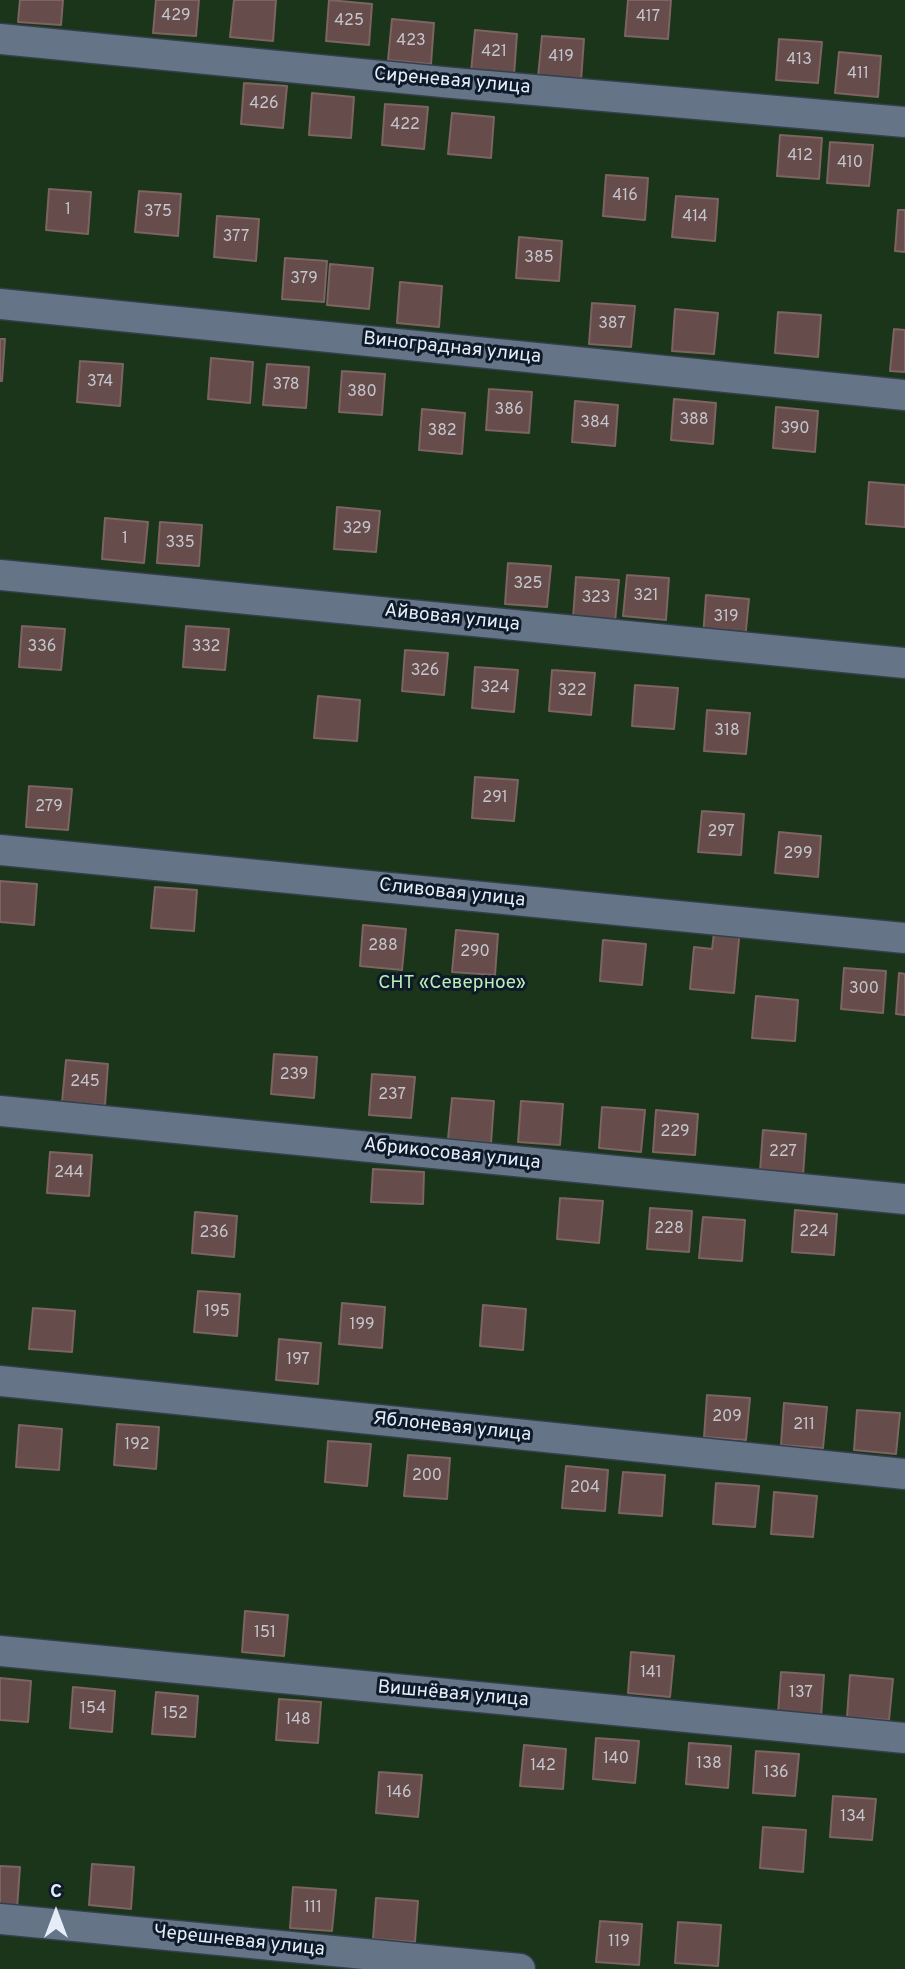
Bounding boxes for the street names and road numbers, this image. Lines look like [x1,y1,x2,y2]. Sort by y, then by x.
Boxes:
street label: Сиреневая улица [373,64,531,100]
street label: Виноградная улица [362,328,542,370]
street label: Айвовая улица [383,601,521,637]
street label: Сливовая улица [378,875,526,913]
street label: Абрикосовая улица [362,1134,542,1176]
street label: Яблоневая улица [372,1408,532,1448]
street label: Вишнёвая улица [377,1677,529,1713]
street label: Черешневая улица [152,1922,326,1962]

